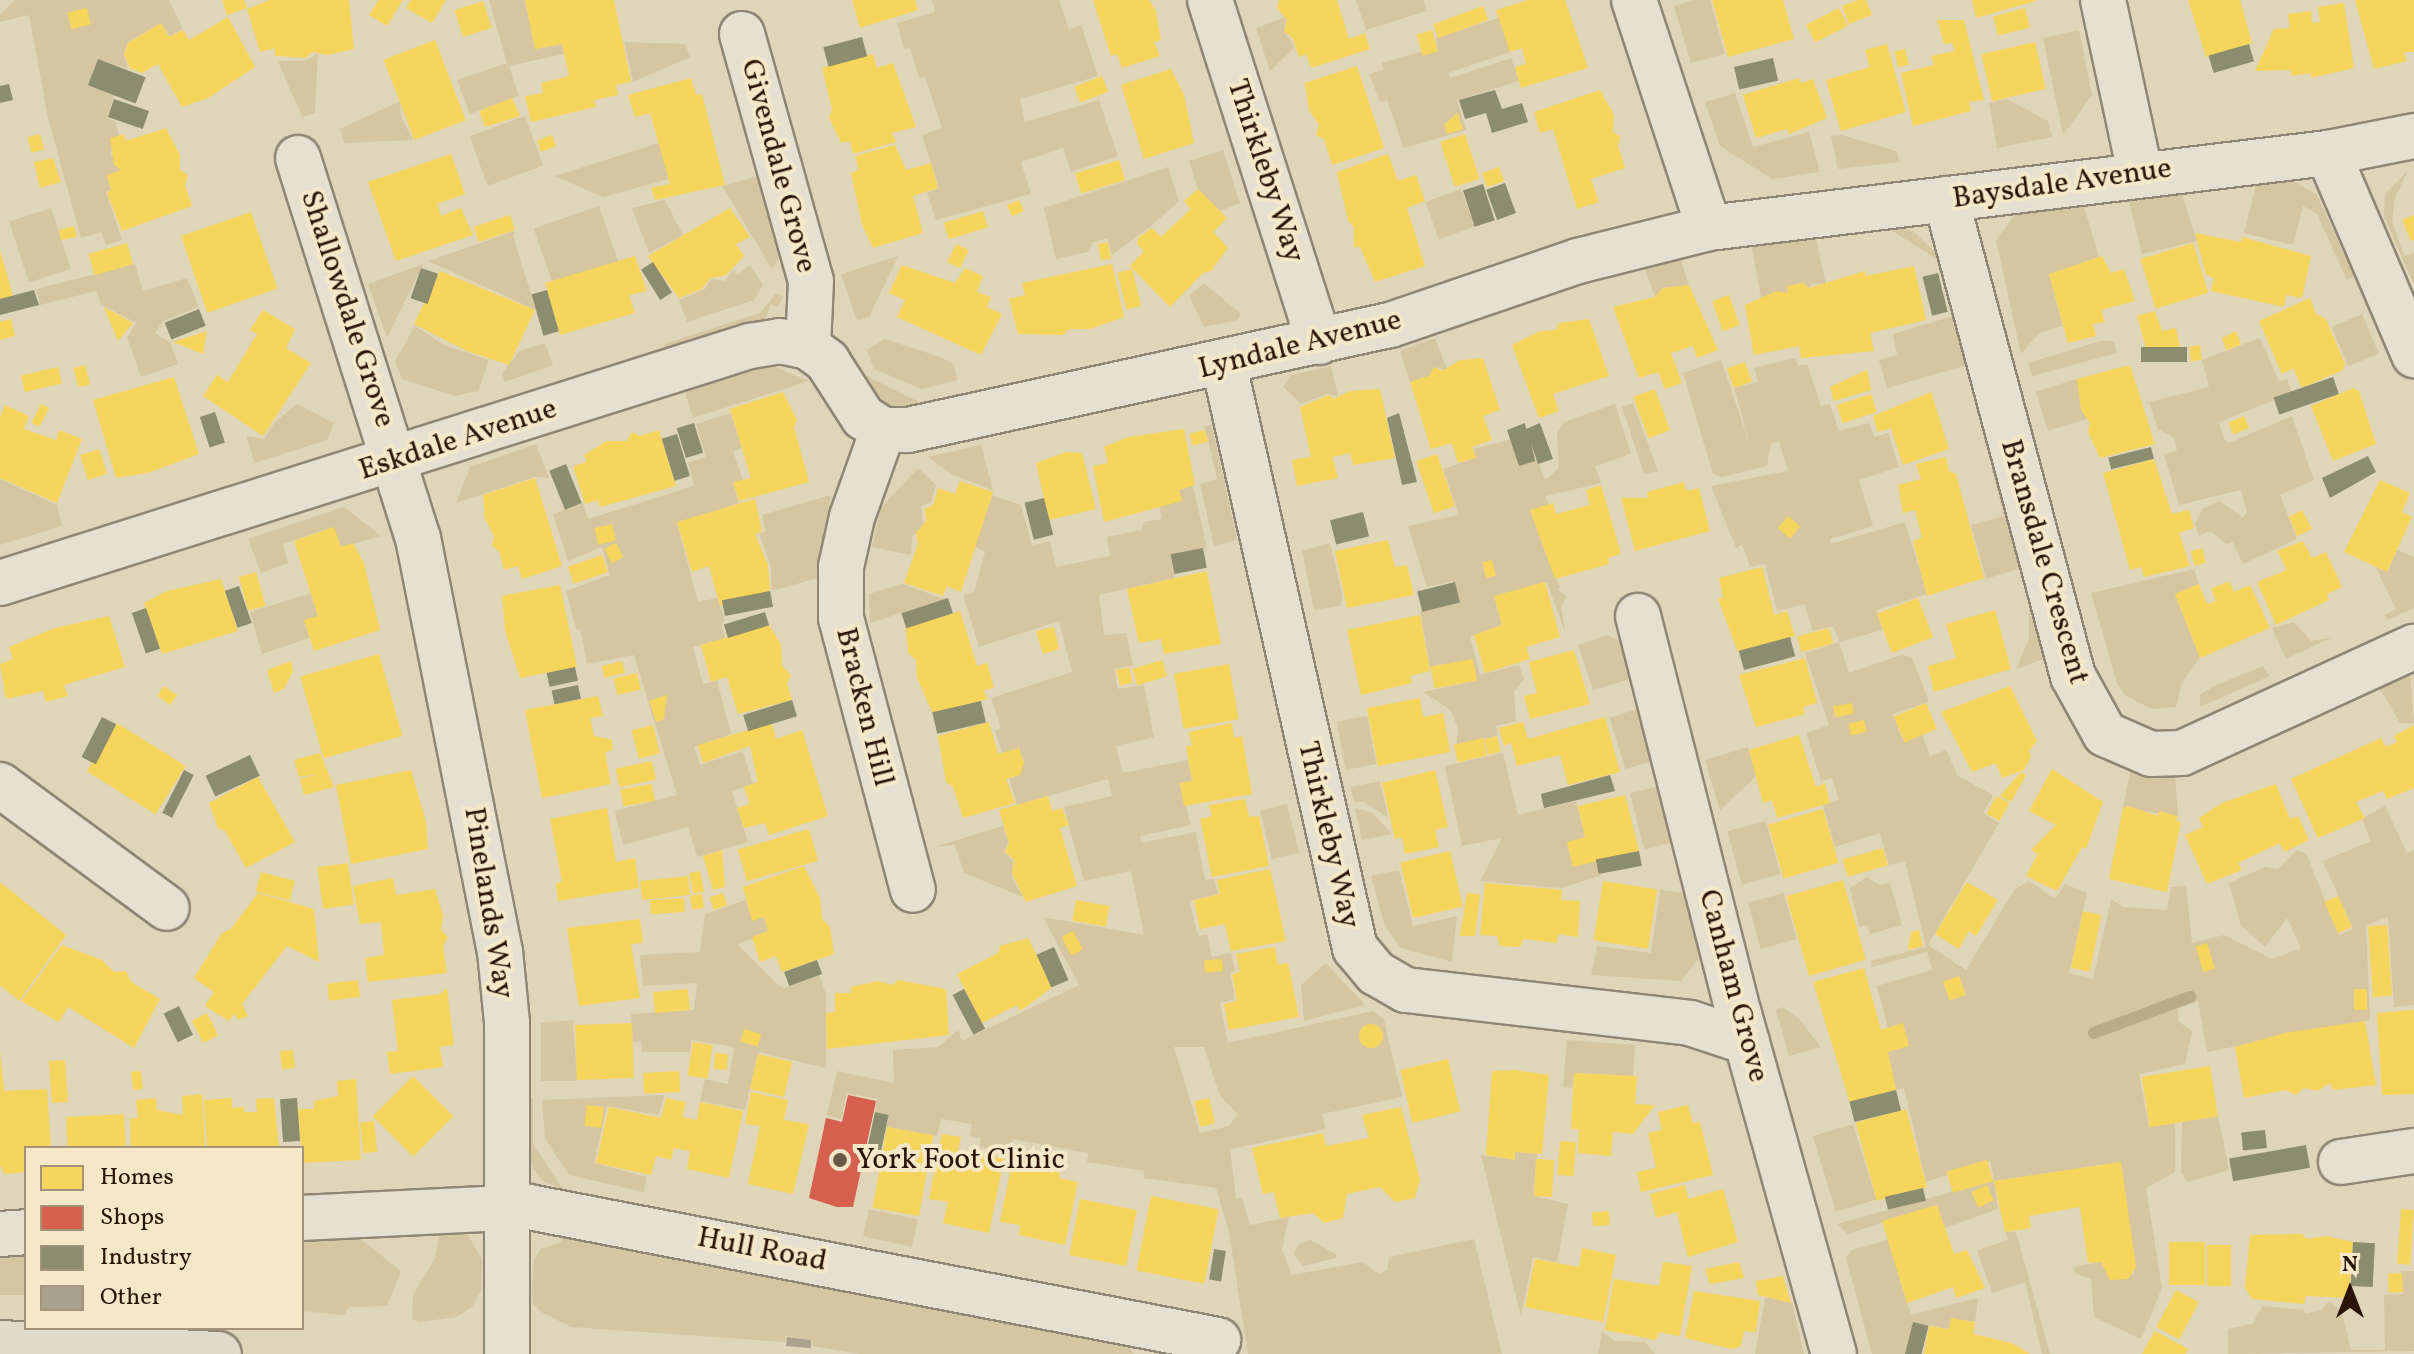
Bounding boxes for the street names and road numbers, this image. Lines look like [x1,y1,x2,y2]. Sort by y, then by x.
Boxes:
street label: Givendale Grove [732,55,824,277]
street label: Thirkleby Way [1218,74,1312,268]
street label: Baysdale Avenue [1950,151,2174,217]
street label: Shallowdale Grove [292,186,402,432]
street label: Lyndale Avenue [1195,302,1405,388]
street label: Eskdale Avenue [355,391,561,489]
street label: Bransdale Crescent [1992,435,2096,689]
street label: Bracken Hill [827,624,901,790]
street label: Thirkleby Way [1289,737,1367,933]
street label: Pinelands Way [455,804,521,1002]
street label: Canham Grove [1690,886,1776,1086]
street label: Hull Road [694,1220,830,1280]

